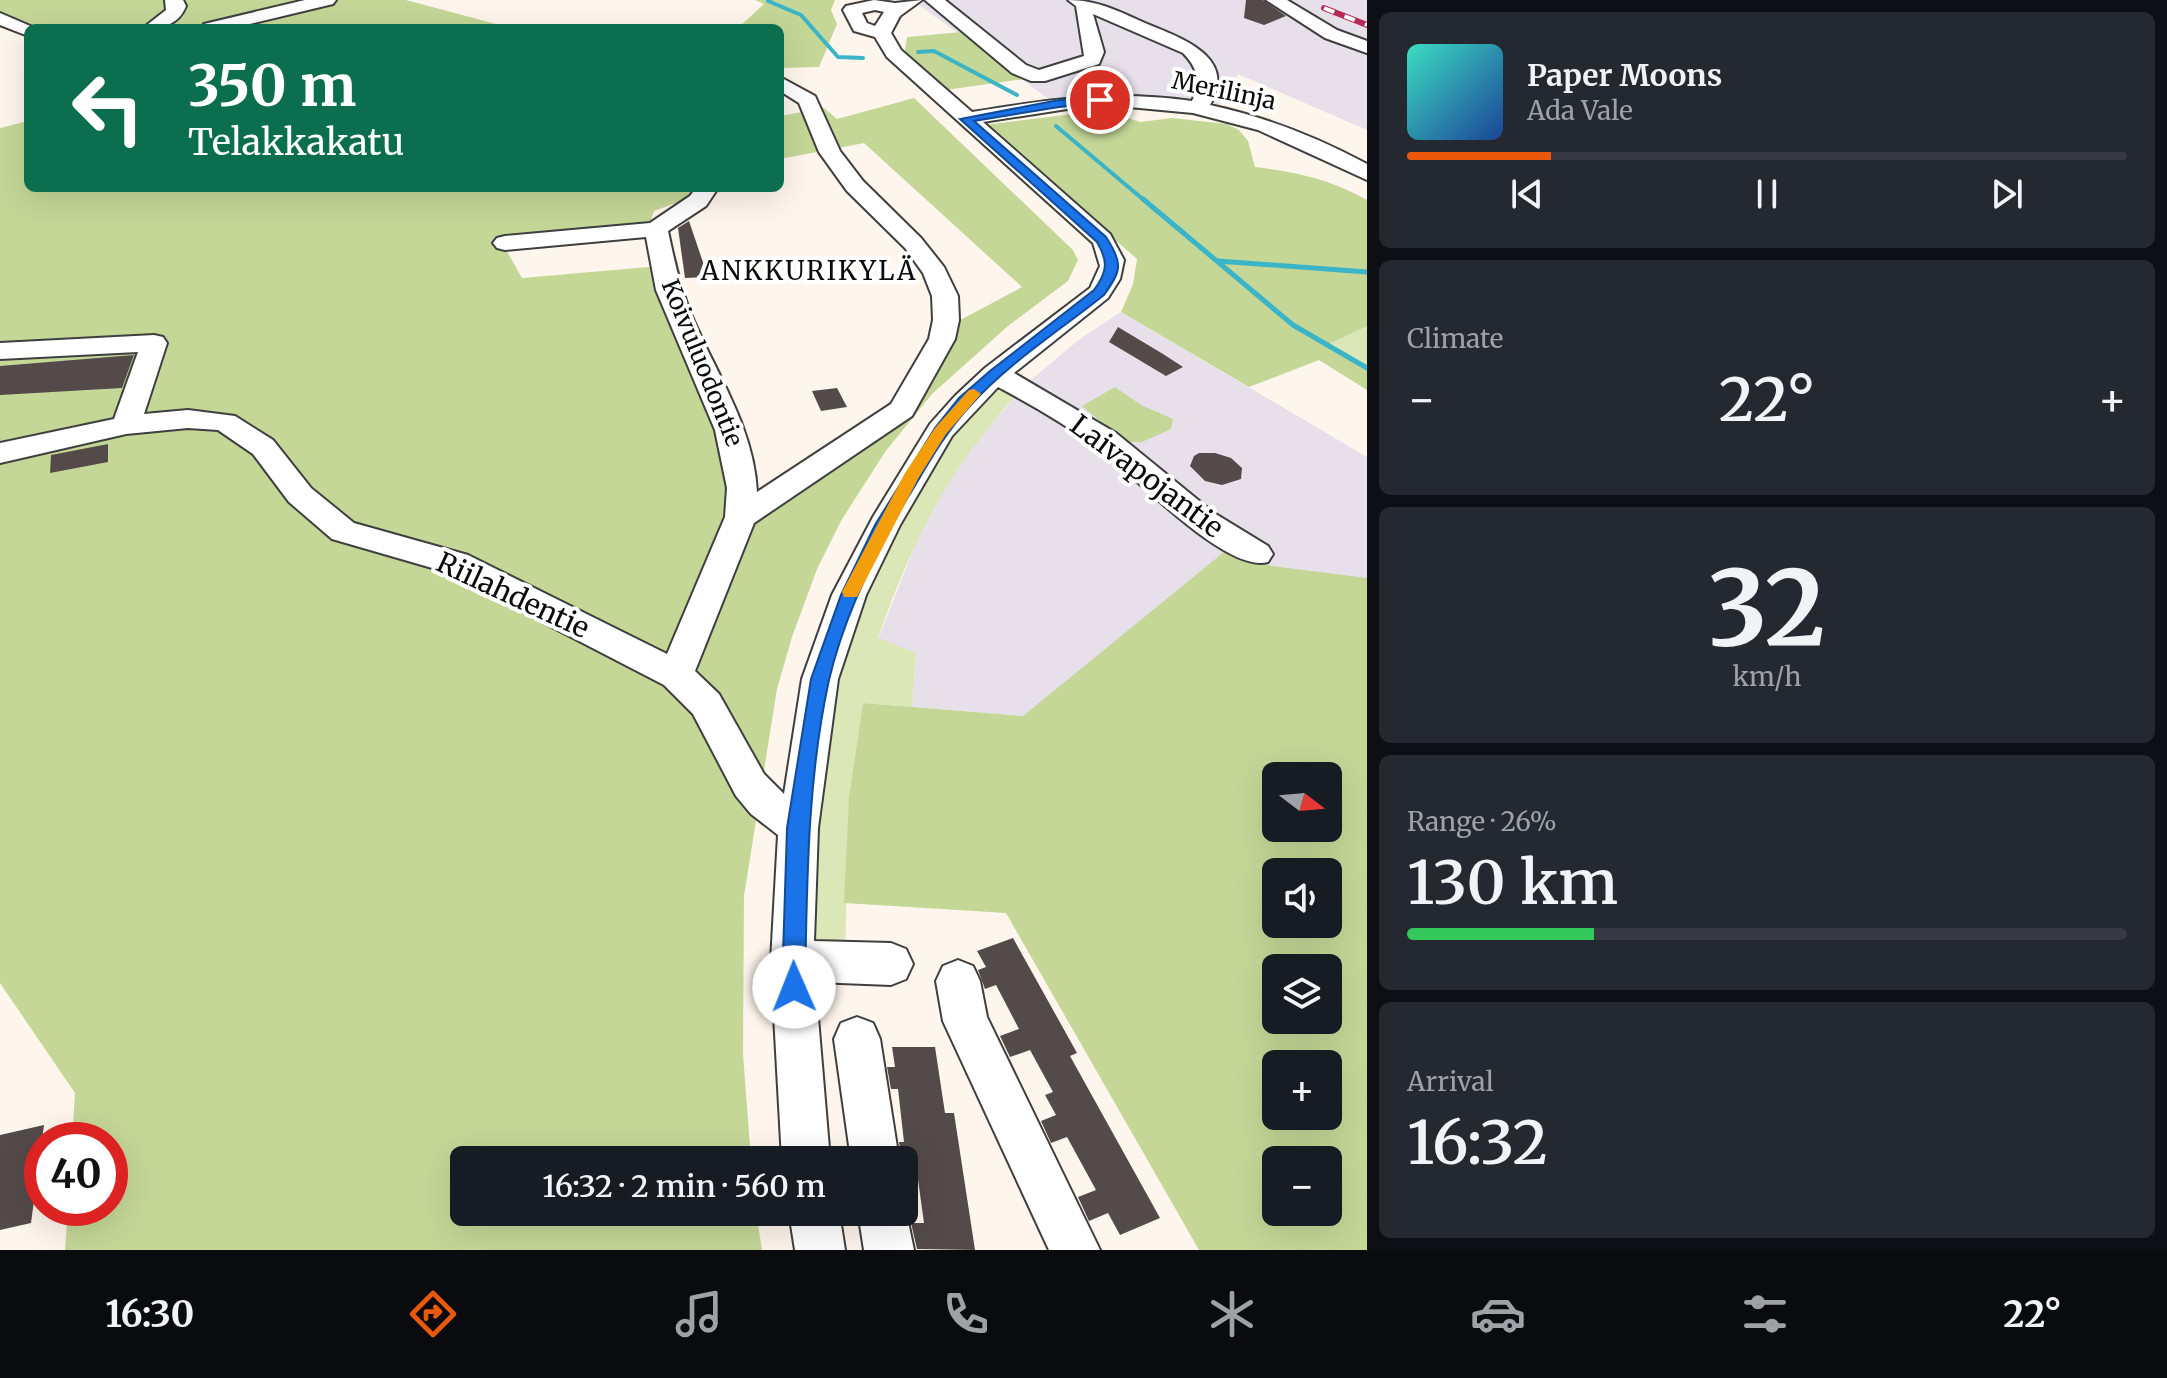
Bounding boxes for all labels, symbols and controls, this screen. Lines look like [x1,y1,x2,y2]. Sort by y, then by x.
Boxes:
text: 350 m [188,51,356,121]
icon: left [56,56,160,160]
text: Paper Moons [1527,56,1722,94]
street label: Merilinja [1169,64,1279,117]
pin [1066,66,1134,134]
icon: arrive [1078,78,1122,122]
text: Ada Vale [1527,94,1633,127]
text: Telakkakatu [188,120,404,165]
icon: previous [1505,172,1549,216]
icon: pause [1745,172,1789,216]
icon: next [1985,172,2029,216]
district label: ANKKURIKYLÄ [700,254,917,287]
street label: Koivuluodontie [655,275,750,451]
text: Climate [1407,322,1503,355]
text: 22° [1719,362,1815,437]
text: − [1407,372,1436,427]
text: + [2098,372,2127,427]
street label: Laivapojantie [1063,407,1231,545]
text: 32 [1708,543,1826,673]
street label: Riilahdentie [431,544,595,646]
text: km/h [1733,660,1801,693]
north arrow [1262,762,1342,842]
map controls [1262,762,1342,1226]
text: Range · 26% [1407,805,1557,838]
text: 130 km [1407,845,1618,920]
button: sound [1262,858,1342,938]
position arrow [752,945,836,1029]
button: layers [1262,954,1342,1034]
button: + [1262,1050,1342,1130]
text: Arrival [1407,1065,1494,1098]
text: 16:32 [1407,1105,1548,1180]
speed limit sign: 40 [24,1122,128,1226]
button: − [1262,1146,1342,1226]
text: 16:32 · 2 min · 560 m [542,1167,826,1205]
icon: directions [405,1286,461,1342]
icon: music [671,1286,727,1342]
icon: phone [938,1286,994,1342]
icon: climate [1204,1286,1260,1342]
icon: car [1470,1286,1526,1342]
icon: filters [1737,1286,1793,1342]
text: 16:30 [105,1292,194,1337]
text: 22° [2003,1292,2062,1337]

